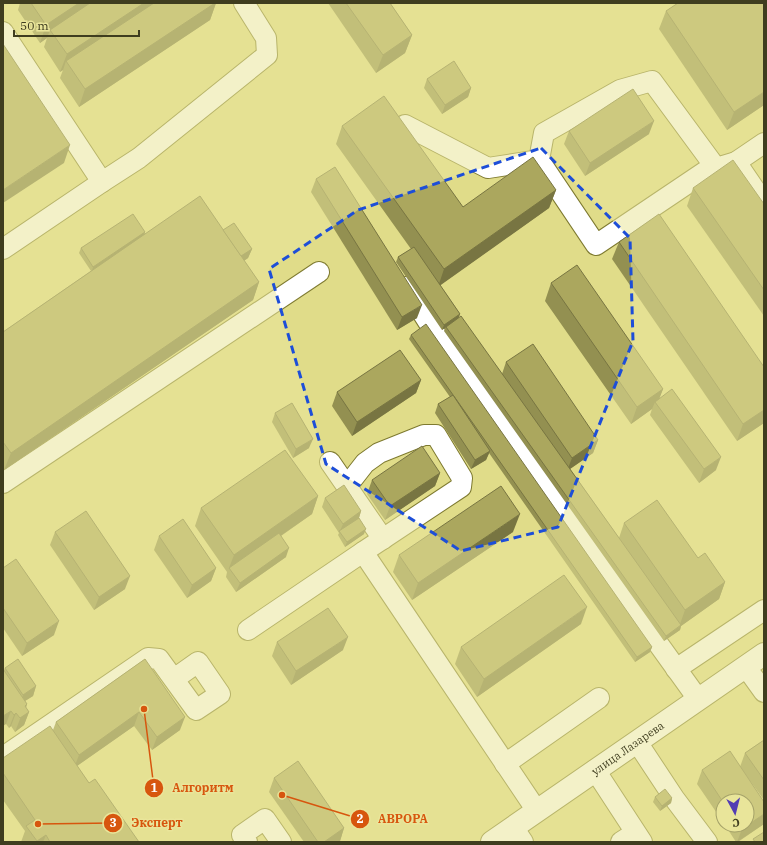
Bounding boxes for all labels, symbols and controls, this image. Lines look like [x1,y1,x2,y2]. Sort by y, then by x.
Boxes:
scale bar [14,12,139,38]
text: 50 m [20,18,49,33]
street label: улица Лазарева [589,718,667,778]
callout: Алгоритм [144,776,242,800]
text: 1 [150,780,158,795]
text: Алгоритм [172,780,234,795]
north arrow [715,793,755,833]
callout: АВРОРА [350,807,436,831]
callout: Эксперт [103,811,190,835]
text: 2 [356,811,364,826]
text: АВРОРА [378,811,429,826]
text: 3 [109,815,117,830]
text: Эксперт [131,815,183,830]
text: С [732,816,741,830]

